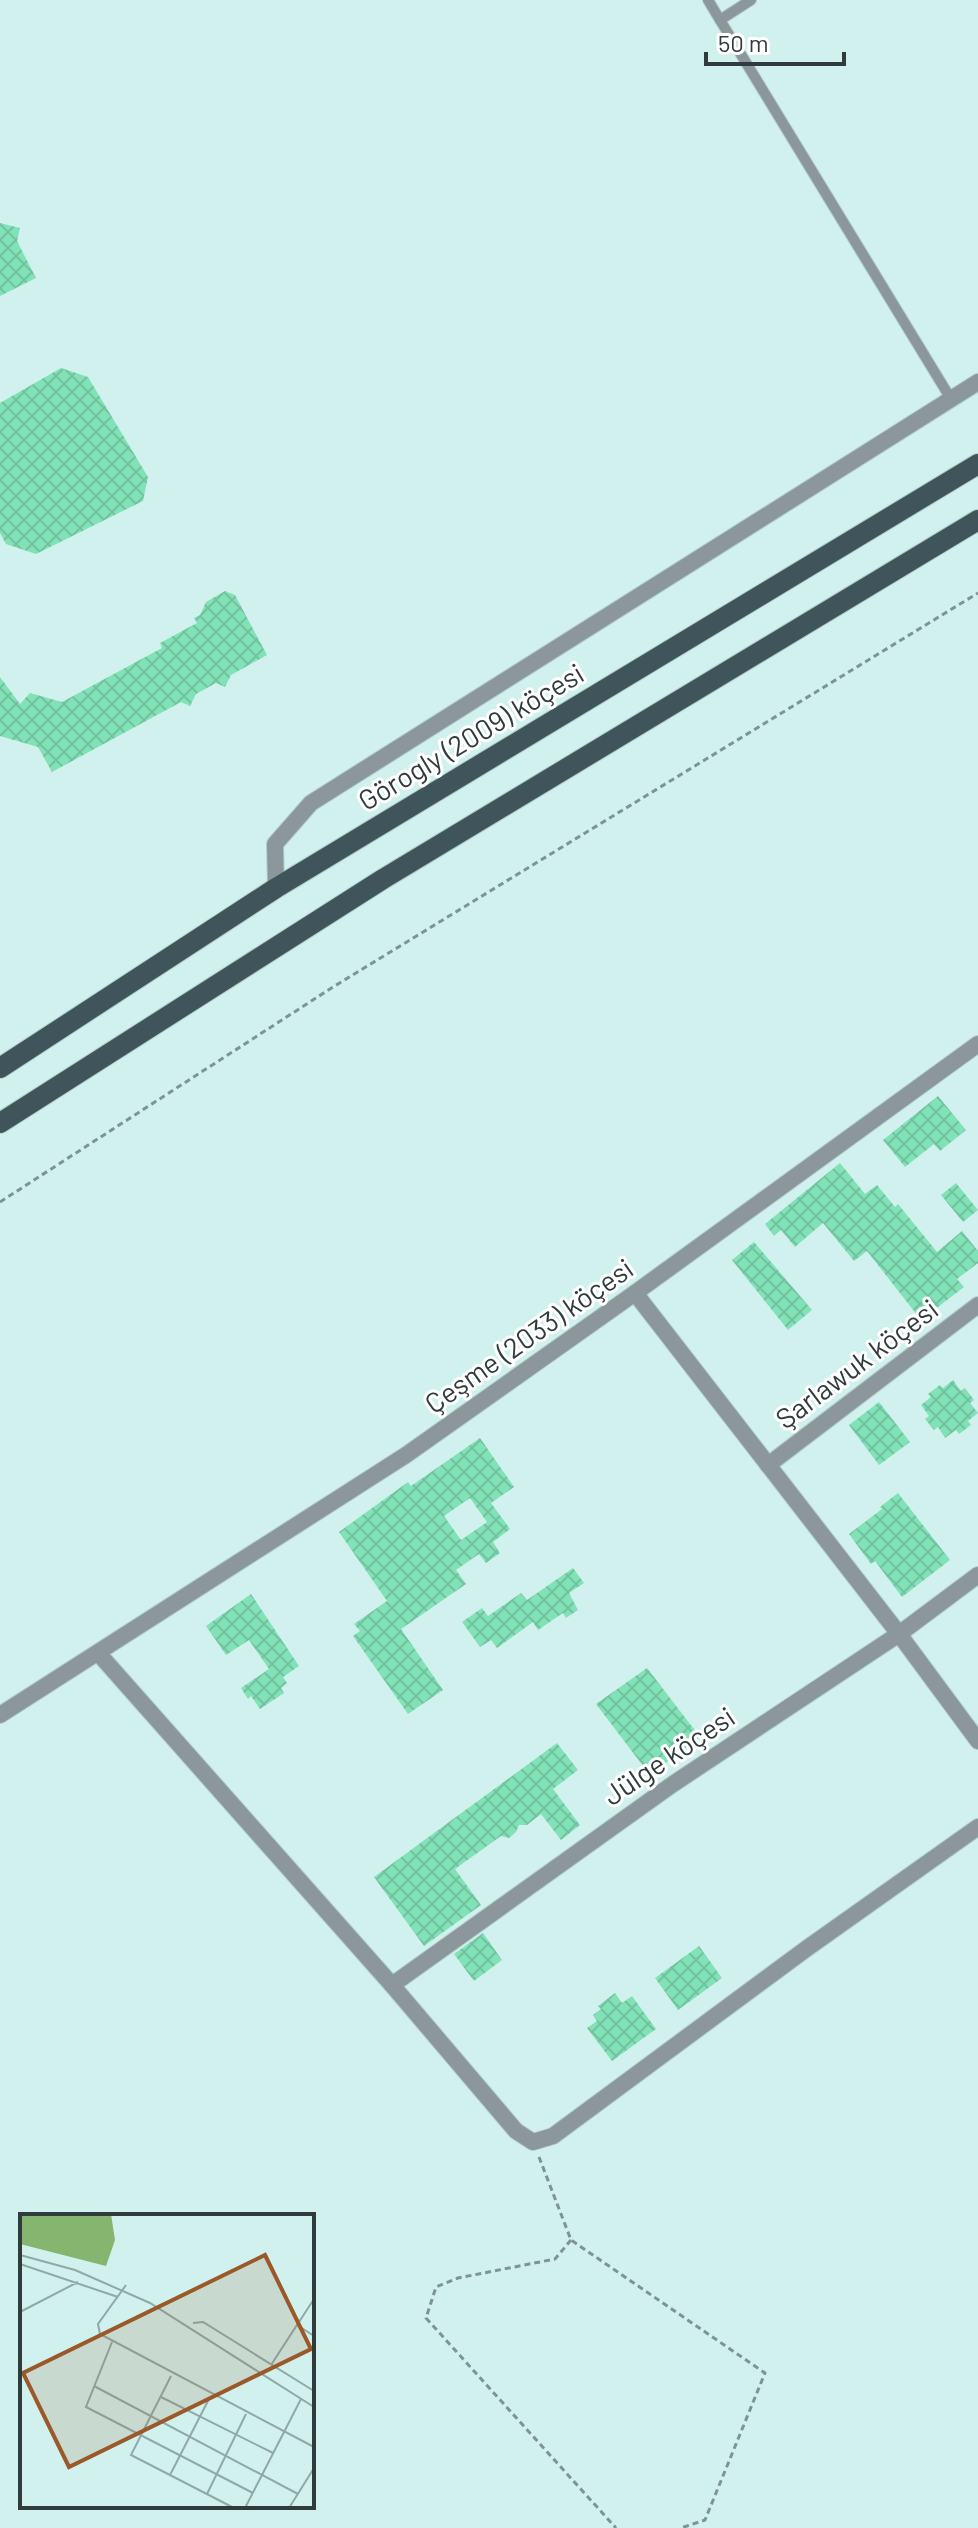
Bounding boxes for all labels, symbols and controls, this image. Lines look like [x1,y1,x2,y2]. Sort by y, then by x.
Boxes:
scale bar [706,16,844,66]
text: 50 m [718,28,769,57]
street label: Görogly (2009) köçesi [352,655,589,817]
street label: Çeşme (2033) köçesi [418,1250,639,1420]
street label: Şarlawuk köçesi [769,1291,944,1435]
street label: Jülge köçesi [596,1699,741,1812]
inset map [20,2214,314,2508]

